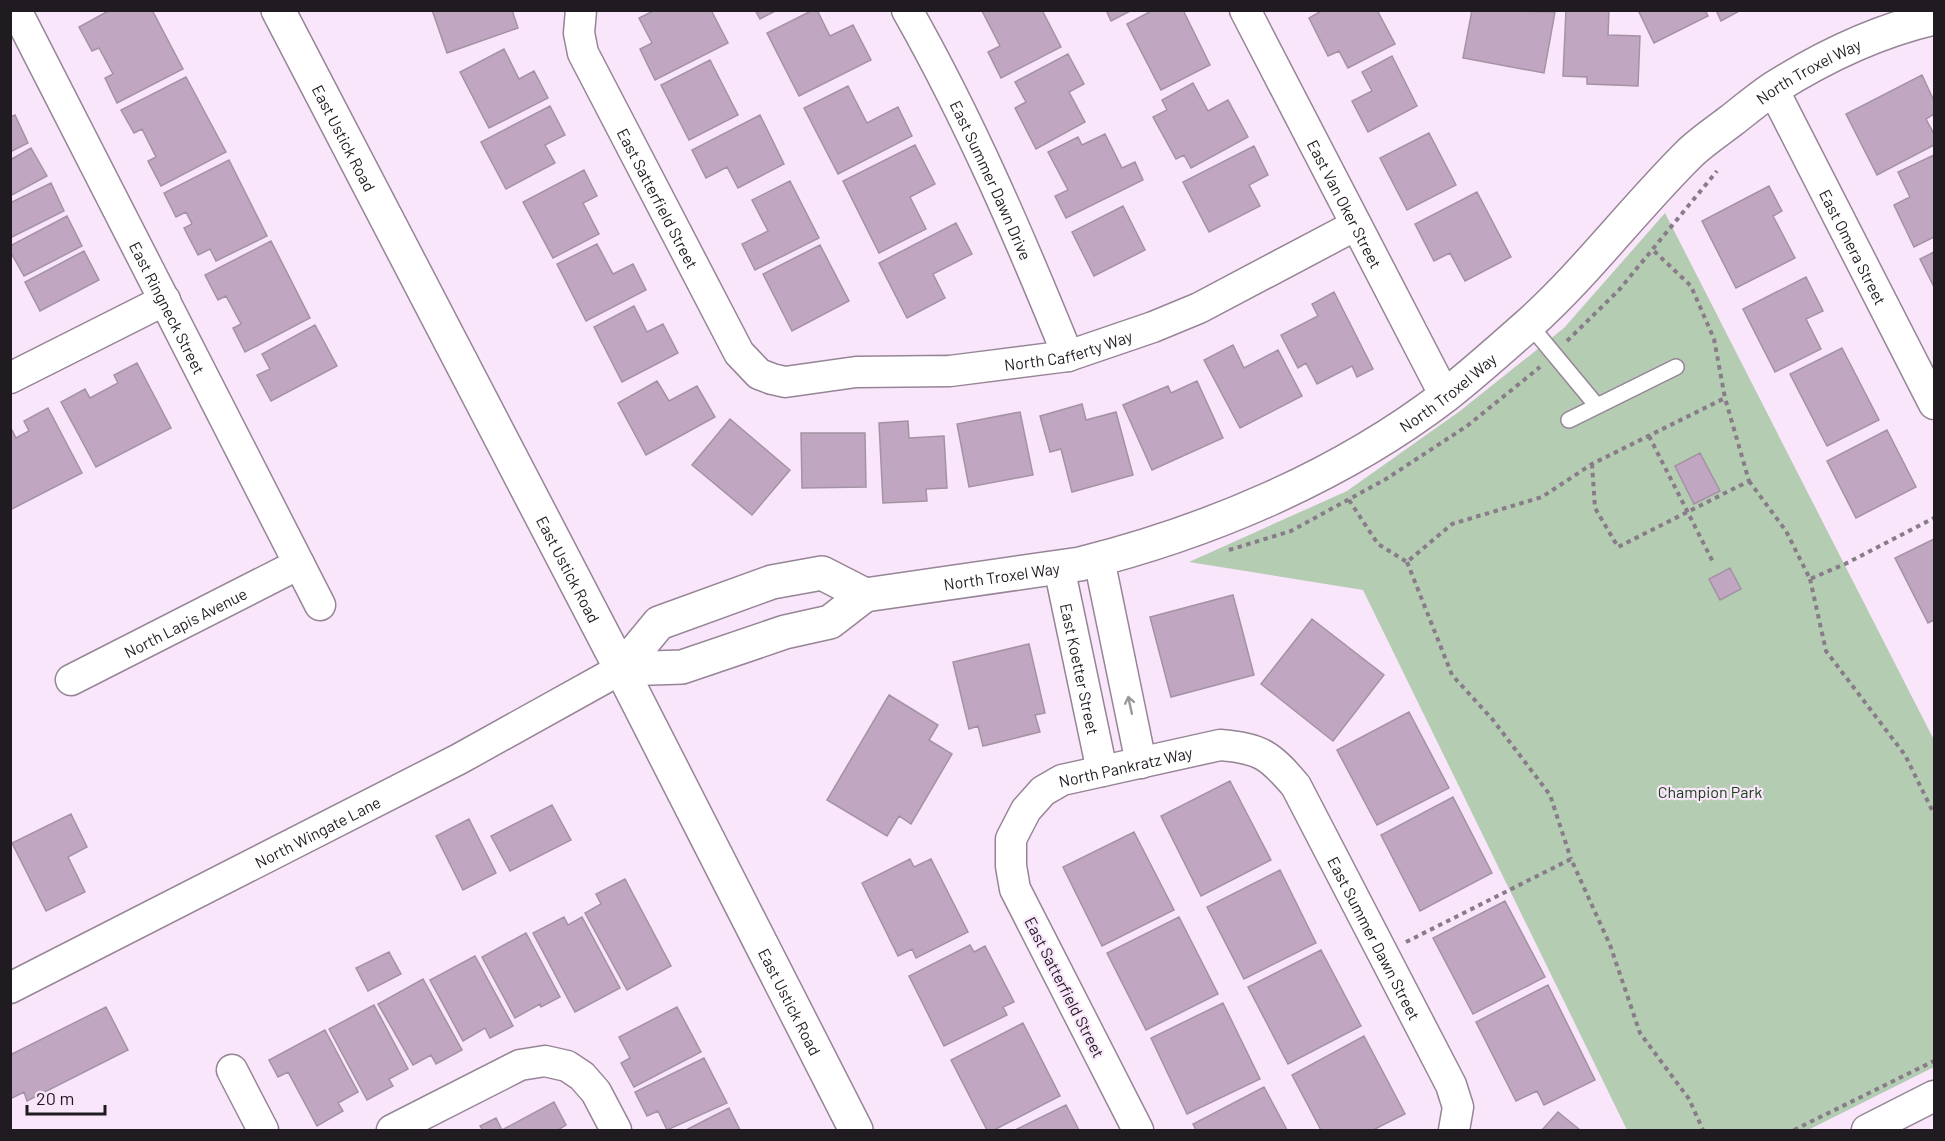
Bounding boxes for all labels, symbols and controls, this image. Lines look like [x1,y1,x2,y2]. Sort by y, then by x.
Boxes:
street label: North Troxel Way [1752,34,1864,107]
street label: East Ustick Road [309,81,380,194]
street label: East Summer Dawn Drive [947,97,1036,263]
street label: East Satterfield Street [614,125,703,271]
street label: East Van Oker Street [1304,136,1386,271]
street label: East Omera Street [1816,186,1891,308]
street label: East Ringneck Street [126,238,210,377]
street label: North Cafferty Way [1003,325,1135,374]
street label: North Troxel Way [1395,348,1500,435]
street label: East Ustick Road [533,512,604,625]
street label: North Troxel Way [942,557,1062,593]
street label: North Lapis Avenue [120,583,250,661]
street label: East Koetter Street [1057,601,1104,736]
one-way arrow [1123,696,1135,715]
street label: North Pankratz Way [1057,742,1195,790]
park label: Champion Park [1658,782,1762,801]
street label: North Wingate Lane [251,791,383,871]
street label: East Summer Dawn Street [1325,853,1425,1023]
street label: East Satterfield Street [1021,913,1109,1061]
street label: East Ustick Road [755,945,826,1058]
scale bar [27,1078,105,1116]
text: 20 m [36,1087,74,1109]

